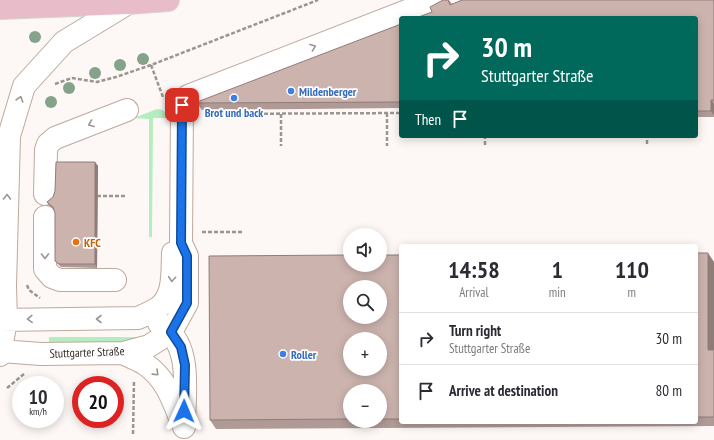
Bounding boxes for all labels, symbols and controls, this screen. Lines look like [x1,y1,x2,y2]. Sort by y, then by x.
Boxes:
text: 30 m [481,28,532,65]
icon: right [415,32,467,84]
one-way arrow [309,44,316,52]
text: Stuttgarter Straße [481,64,594,87]
place label: Mildenberger [299,84,357,99]
marker: Mildenberger [286,86,296,96]
pin [165,88,199,122]
marker: Brot und back [229,93,239,103]
icon: arrive [171,94,193,116]
one-way arrow [15,96,24,103]
place label: Brot und back [205,105,263,120]
icon: arrive [449,108,471,130]
text: Then [415,110,441,129]
one-way arrow [87,120,94,128]
one-way arrow [3,194,12,200]
map controls [343,228,387,428]
button: sound [343,228,387,272]
place label: KFC [84,235,101,250]
marker: KFC [71,237,81,247]
one-way arrow [41,253,49,259]
text: 14:58 [448,254,500,285]
text: 1 [551,254,563,285]
text: 110 [615,254,649,285]
one-way arrow [167,276,176,282]
button: search [343,280,387,324]
text: Arrival [459,284,489,301]
text: min [549,284,566,301]
text: m [628,284,636,301]
one-way arrow [27,315,33,324]
one-way arrow [96,315,102,323]
text: Turn right [449,321,501,340]
icon: right [415,328,437,350]
text: 30 m [656,329,682,348]
button: + [343,332,387,376]
text: Stuttgarter Straße [449,340,530,357]
street label: Stuttgarter Straße [49,343,125,361]
place label: Roller [291,347,317,362]
marker: Roller [278,349,288,359]
one-way arrow [151,369,159,376]
speed limit sign: 20 [72,376,124,428]
icon: arrive [415,380,437,402]
text: Arrive at destination [449,381,558,400]
text: 80 m [656,381,682,400]
text: 10 [28,384,48,410]
button: − [343,384,387,428]
position arrow [163,390,205,432]
text: km/h [29,405,47,418]

